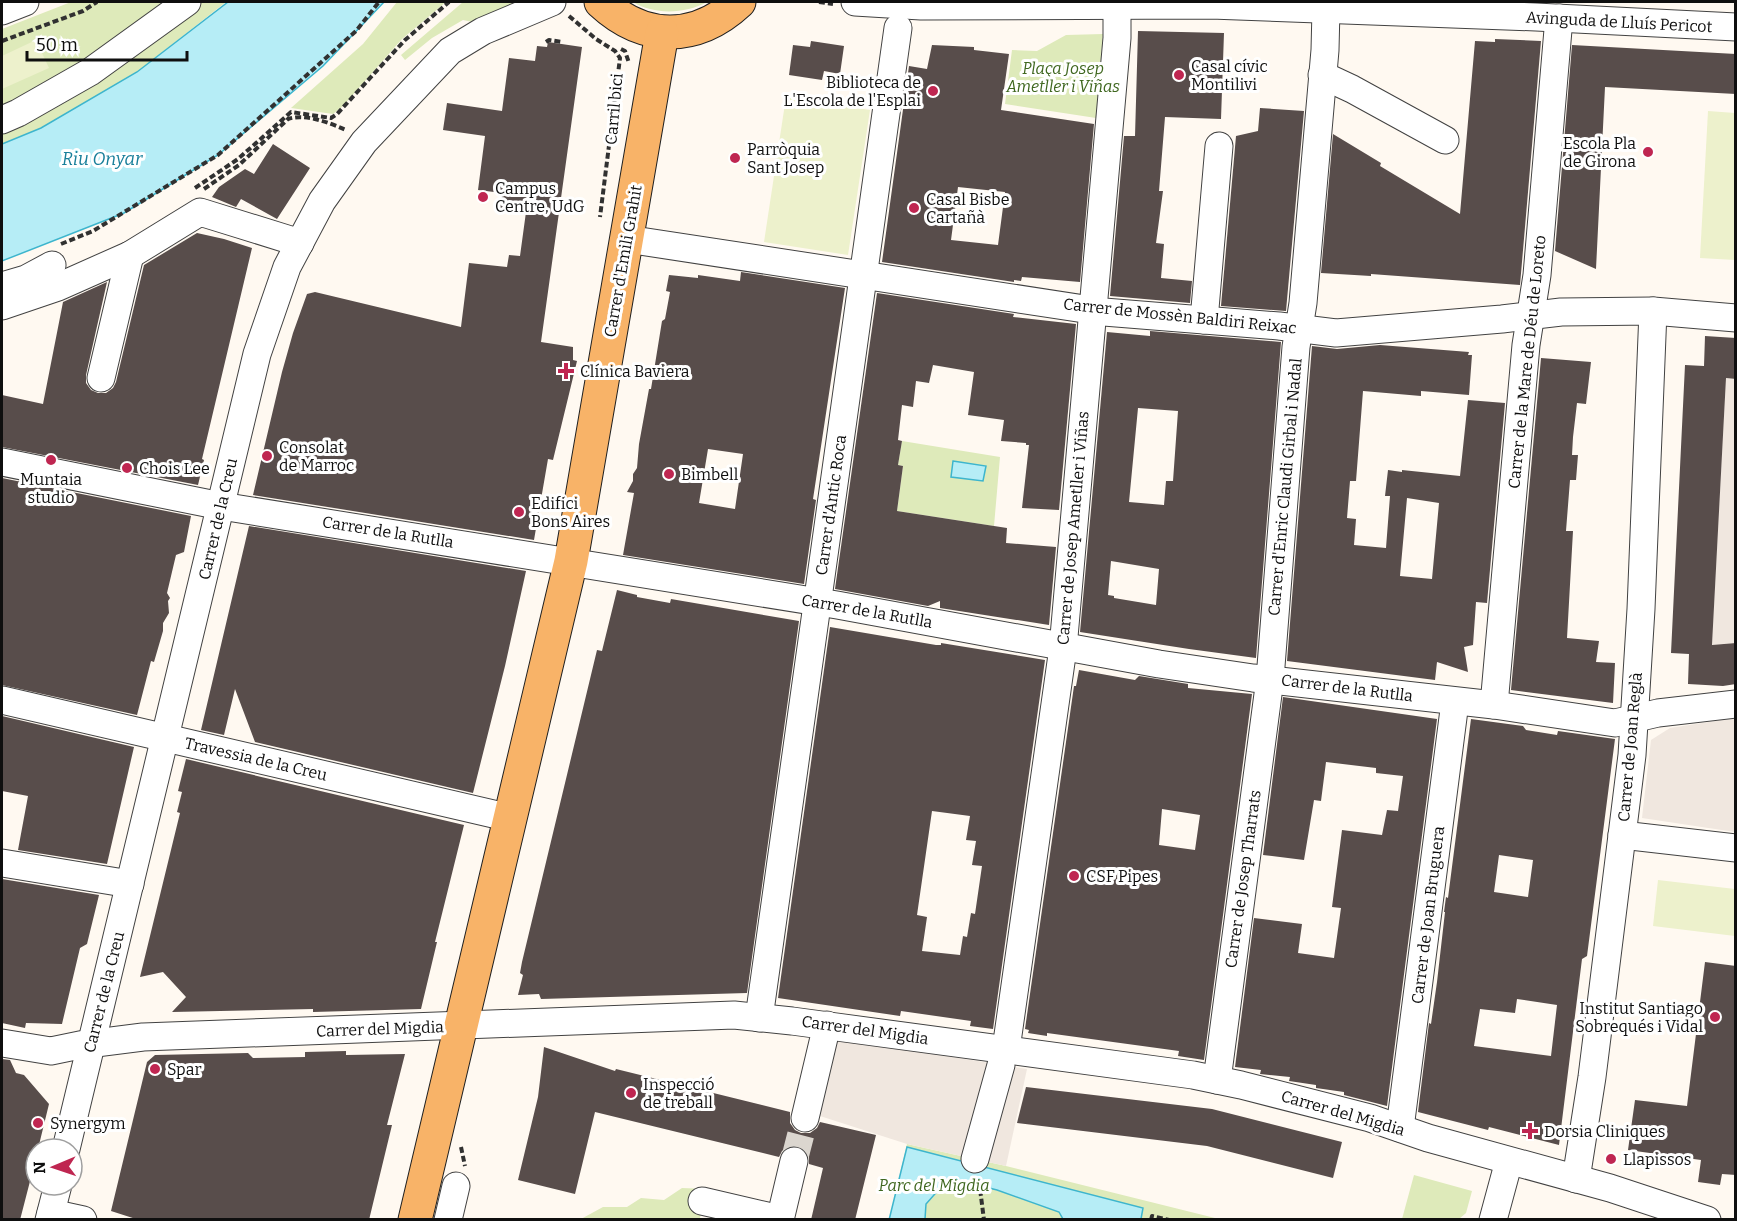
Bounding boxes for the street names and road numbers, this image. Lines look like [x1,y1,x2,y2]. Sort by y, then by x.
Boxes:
street label: Avinguda de Lluís Pericot [1525,8,1713,36]
street label: Carril bici [601,72,627,146]
street label: Carrer d'Emili Grahit [600,183,646,339]
street label: Carrer de la Mare de Déu de Loreto [1504,234,1550,490]
street label: Carrer de Mossèn Baldiri Reixac [1062,294,1298,338]
street label: Carrer d'Enric Claudi Girbal i Nadal [1264,357,1306,617]
street label: Carrer de Josep Ametller i Viñas [1053,410,1093,646]
street label: Carrer d'Antic Roca [812,433,850,577]
street label: Carrer de la Creu [195,456,241,582]
street label: Carrer de la Rutlla [321,512,455,552]
street label: Carrer de la Rutlla [800,590,934,632]
street label: Carrer de la Rutlla [1280,670,1414,706]
street label: Carrer de Joan Reglà [1614,671,1646,823]
street label: Travessia de la Creu [183,733,329,785]
street label: Carrer de Josep Tharrats [1221,789,1265,969]
street label: Carrer de Joan Bruguera [1408,825,1448,1005]
street label: Carrer de la Creu [80,929,128,1055]
street label: Carrer del Migdia [800,1012,930,1048]
street label: Carrer del Migdia [316,1017,444,1041]
street label: Carrer del Migdia [1279,1086,1407,1140]

